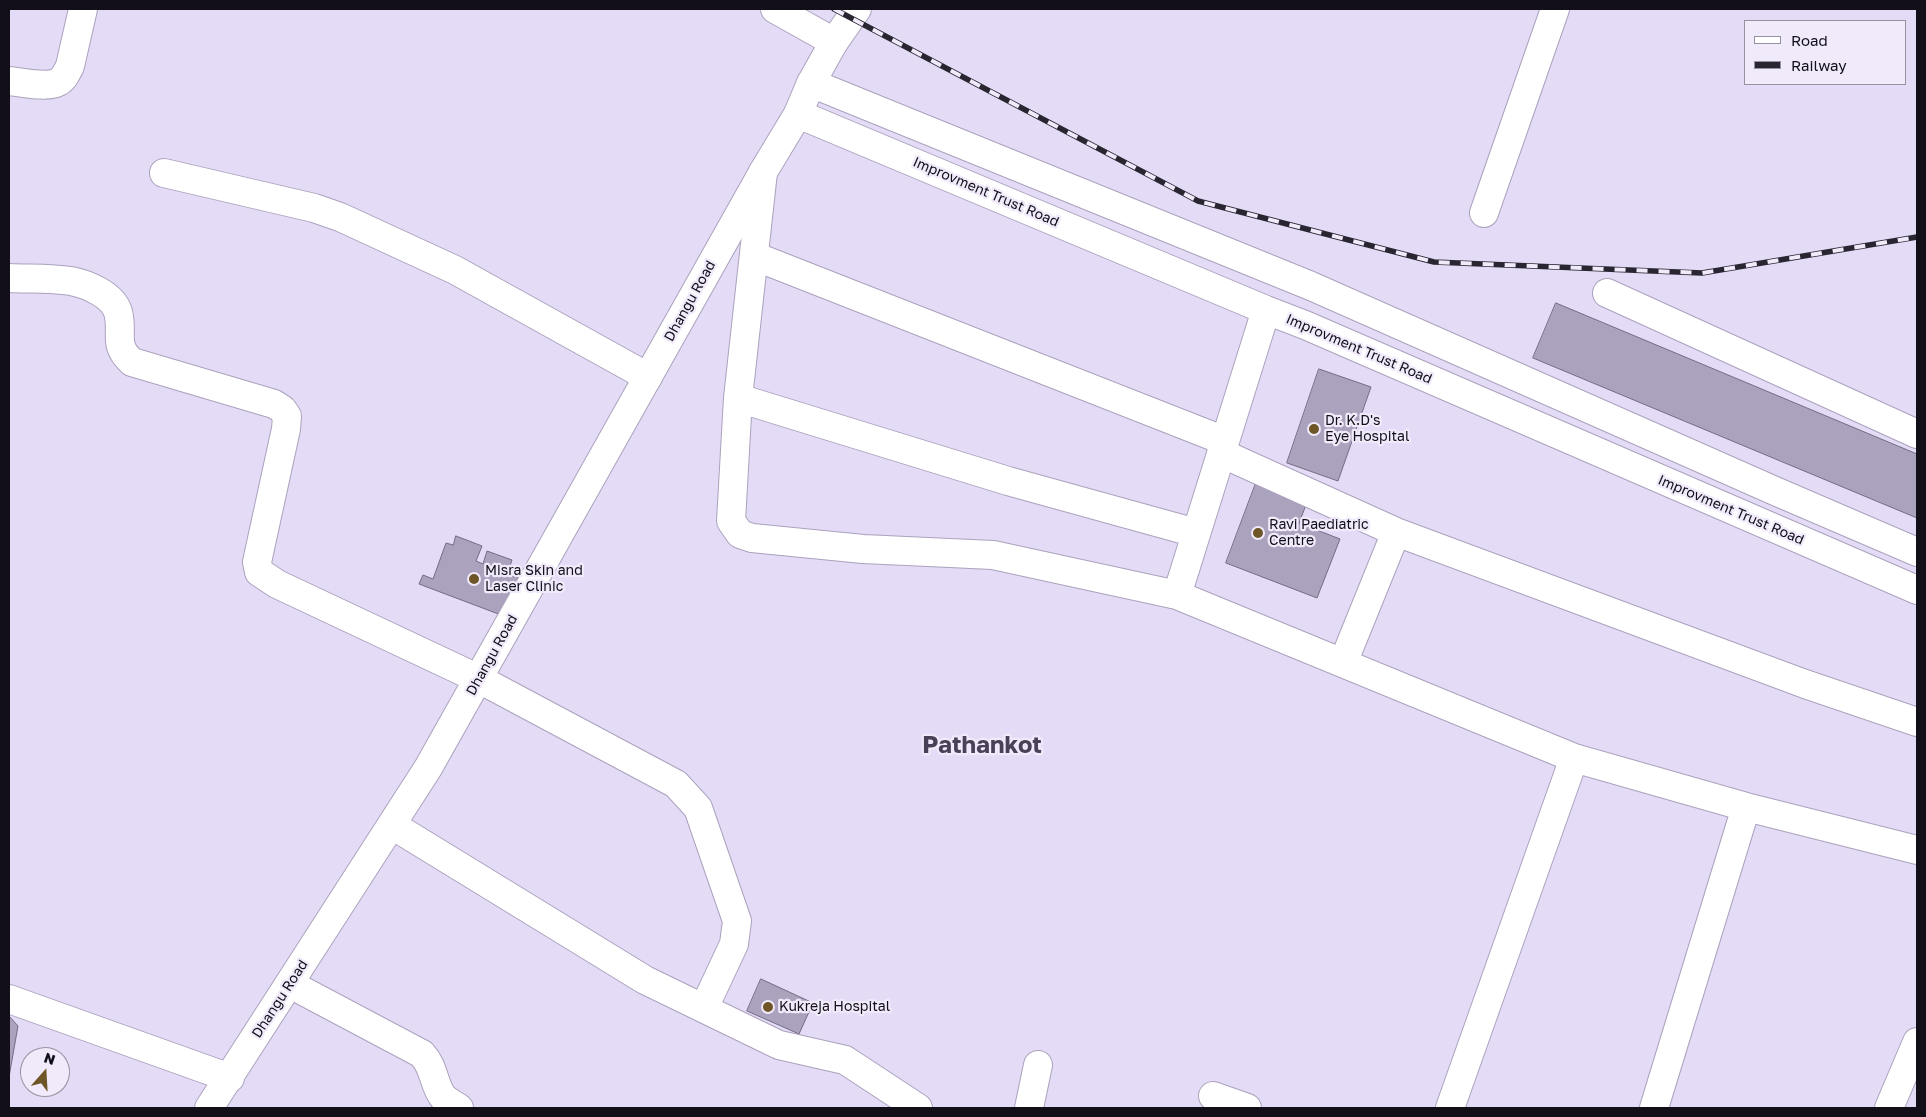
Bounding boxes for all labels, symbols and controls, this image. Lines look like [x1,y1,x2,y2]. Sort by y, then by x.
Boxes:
legend [1744,20,1906,85]
text: Road [1791,31,1828,49]
text: Railway [1791,56,1847,74]
street label: Improvment Trust Road [910,154,1062,230]
street label: Dhangu Road [661,258,719,344]
street label: Improvment Trust Road [1283,311,1435,387]
place label: Dr. K.D's Eye Hospital [1325,413,1409,446]
marker: Dr. K.D's Eye Hospital [1307,422,1321,436]
street label: Improvment Trust Road [1655,472,1807,548]
place label: Ravi Paediatric Centre [1269,517,1369,550]
marker: Ravi Paediatric Centre [1251,526,1265,540]
place label: Misra Skin and Laser Clinic [485,563,583,596]
marker: Misra Skin and Laser Clinic [467,572,481,586]
street label: Dhangu Road [463,612,521,698]
district label: Pathankot [922,731,1042,759]
street label: Dhangu Road [248,957,312,1041]
place label: Kukreja Hospital [779,999,890,1015]
marker: Kukreja Hospital [761,1000,775,1014]
north arrow [20,1047,70,1097]
text: N [42,1049,58,1068]

